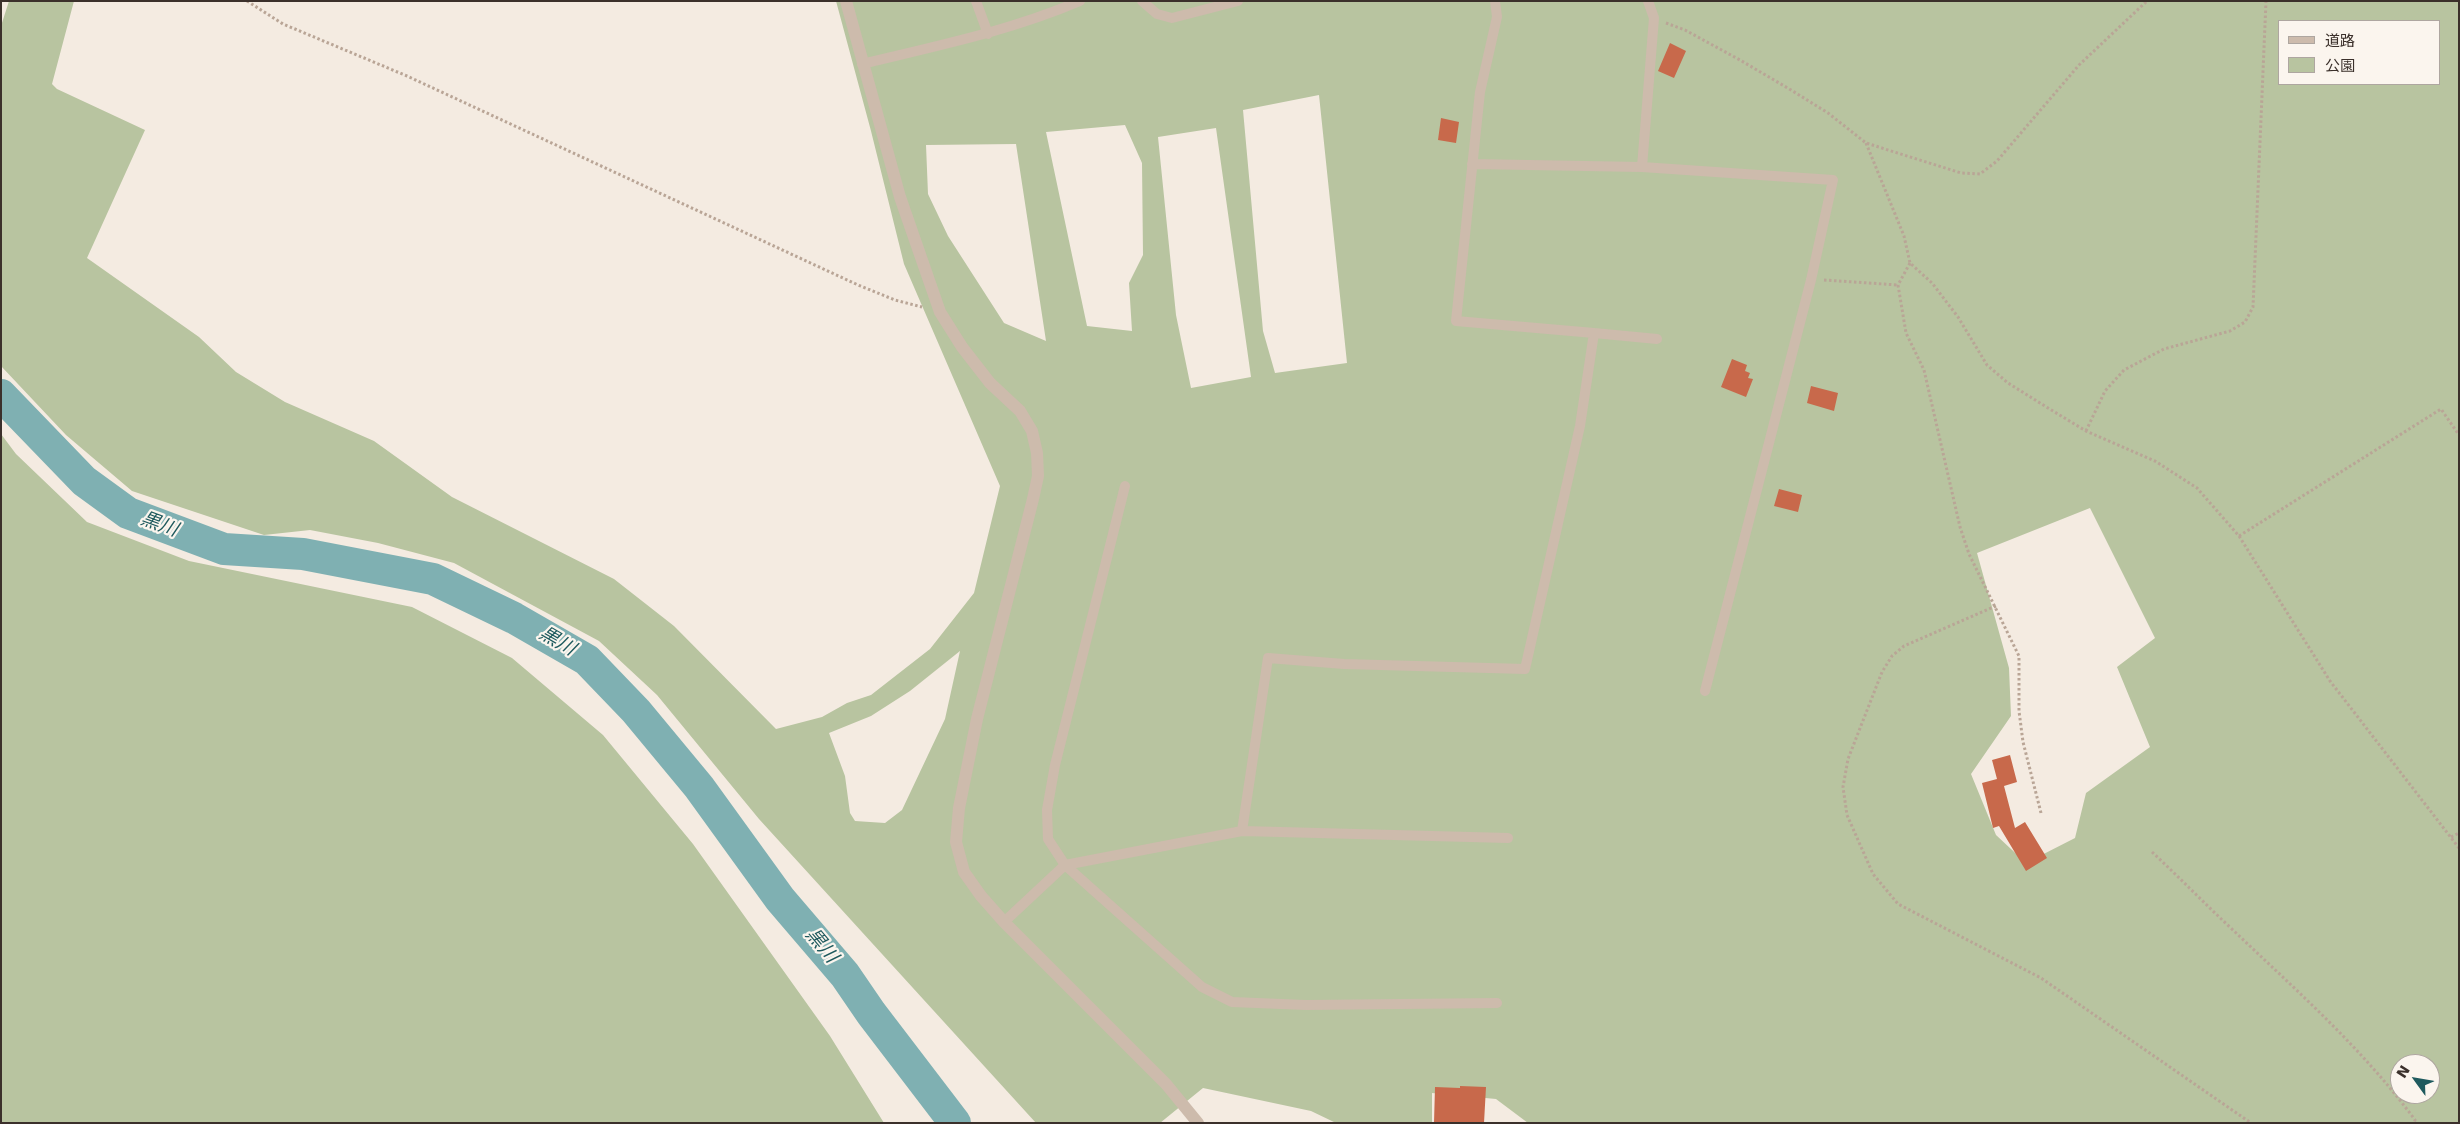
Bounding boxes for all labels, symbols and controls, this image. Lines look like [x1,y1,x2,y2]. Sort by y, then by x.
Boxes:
legend [2278,20,2440,85]
text: 道路 [2325,32,2355,50]
text: 公園 [2325,57,2355,75]
water label: 黒川 [137,508,181,542]
water label: 黒川 [535,623,579,661]
water label: 黒川 [800,924,842,968]
north arrow [2390,1054,2440,1104]
text: N [2393,1062,2413,1081]

